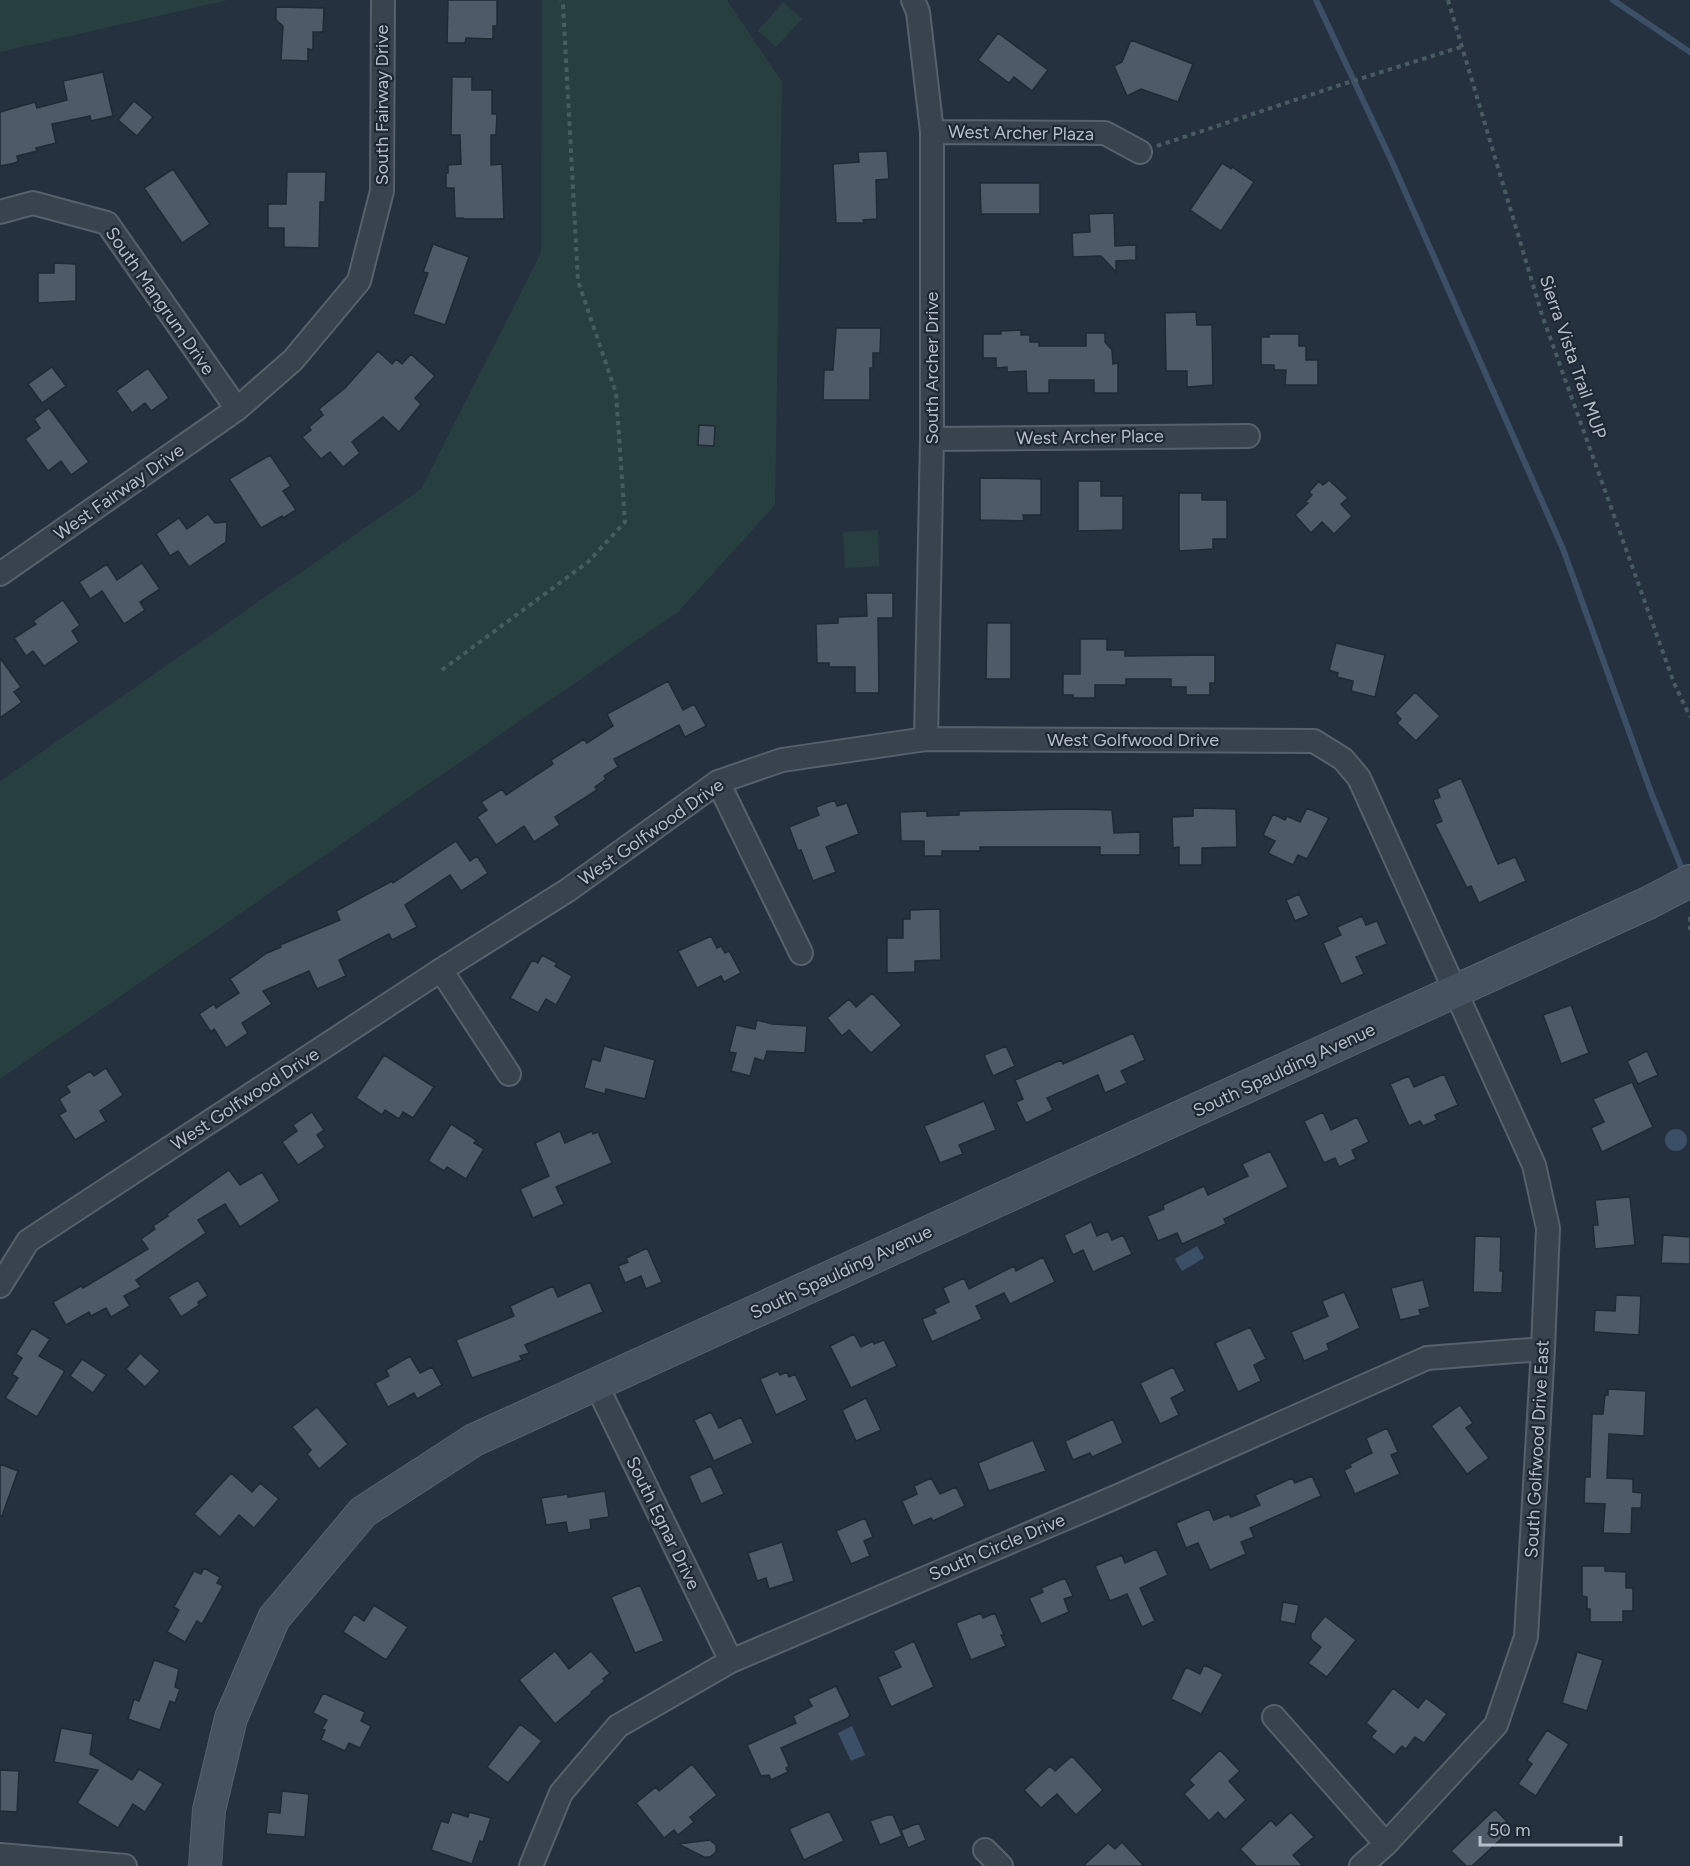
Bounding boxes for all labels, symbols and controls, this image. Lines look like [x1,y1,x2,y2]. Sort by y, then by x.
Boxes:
street label: South Fairway Drive [371,25,393,185]
street label: West Archer Plaza [948,121,1094,145]
street label: South Mangrum Drive [101,223,219,379]
street label: Sierra Vista Trail MUP [1535,272,1611,442]
street label: South Archer Drive [921,291,943,444]
street label: West Archer Place [1016,425,1164,449]
street label: West Fairway Drive [50,439,188,545]
street label: West Golfwood Drive [1047,729,1219,751]
street label: West Golfwood Drive [574,774,728,890]
street label: South Spaulding Avenue [1189,1018,1379,1122]
street label: West Golfwood Drive [167,1043,323,1155]
street label: South Spaulding Avenue [746,1220,936,1324]
street label: South Golfwood Drive East [1520,1339,1554,1559]
street label: South Egnar Drive [621,1453,705,1593]
street label: South Circle Drive [926,1508,1068,1586]
scale bar [1480,1809,1621,1847]
text: 50 m [1489,1819,1531,1841]

